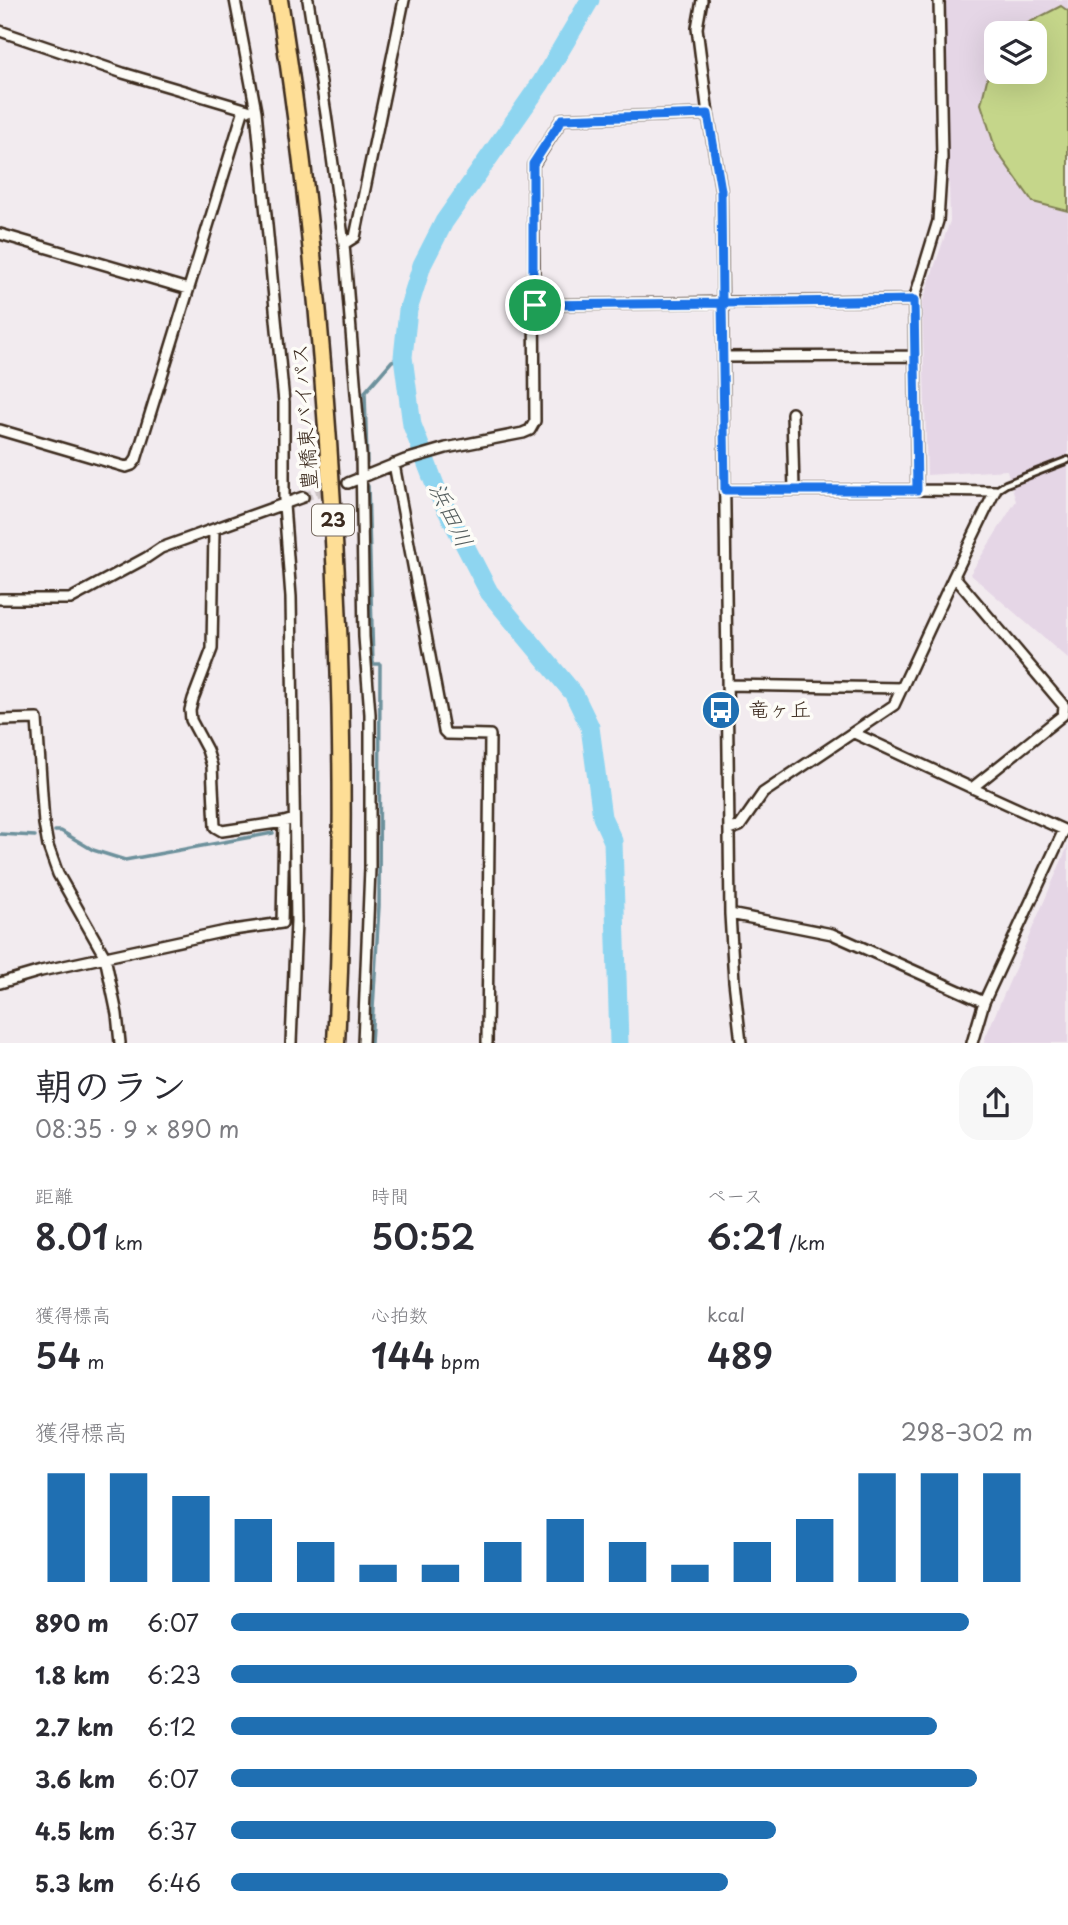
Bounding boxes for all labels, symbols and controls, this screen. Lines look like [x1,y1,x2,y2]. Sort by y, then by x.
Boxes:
map controls [984,21,1047,84]
button: layers [984,21,1047,84]
pin [505,275,565,335]
icon: arrive [516,286,554,324]
street label: 豊橋東バイパス [282,343,324,491]
water label: 浜田川 [421,476,483,553]
road number: 23 [312,505,354,536]
bus stop icon: 竜ヶ丘 [700,689,742,731]
place label: 竜ヶ丘 [748,692,811,724]
text: 朝のラン [35,1056,187,1113]
button: share [959,1066,1033,1140]
text: 08:35 · 9 × 890 m [35,1111,240,1146]
text: 距離 [35,1181,73,1209]
text: 時間 [371,1181,409,1209]
text: ペース [707,1181,763,1209]
text: 8.01 [35,1209,108,1262]
text: 50:52 [371,1209,475,1262]
text: 6:21 [707,1209,783,1262]
text: km [108,1228,143,1256]
text: /km [783,1228,825,1256]
text: 獲得標高 [35,1300,111,1328]
text: 心拍数 [371,1300,428,1328]
text: kcal [707,1300,745,1328]
text: 54 [35,1328,81,1381]
text: 144 [371,1328,435,1381]
text: 489 [707,1328,773,1381]
text: m [81,1347,105,1375]
text: bpm [435,1347,480,1375]
text: 獲得標高 [35,1414,127,1449]
text: 298–302 m [901,1414,1033,1449]
text: 890 m [35,1605,109,1640]
text: 6:07 [147,1605,199,1640]
text: 1.8 km [35,1657,110,1692]
text: 6:23 [147,1657,201,1692]
text: 2.7 km [35,1709,114,1744]
text: 6:12 [147,1709,196,1744]
text: 3.6 km [35,1761,115,1796]
text: 6:07 [147,1761,199,1796]
text: 4.5 km [35,1813,115,1848]
text: 6:37 [147,1813,197,1848]
text: 5.3 km [35,1865,115,1900]
text: 6:46 [147,1865,201,1900]

